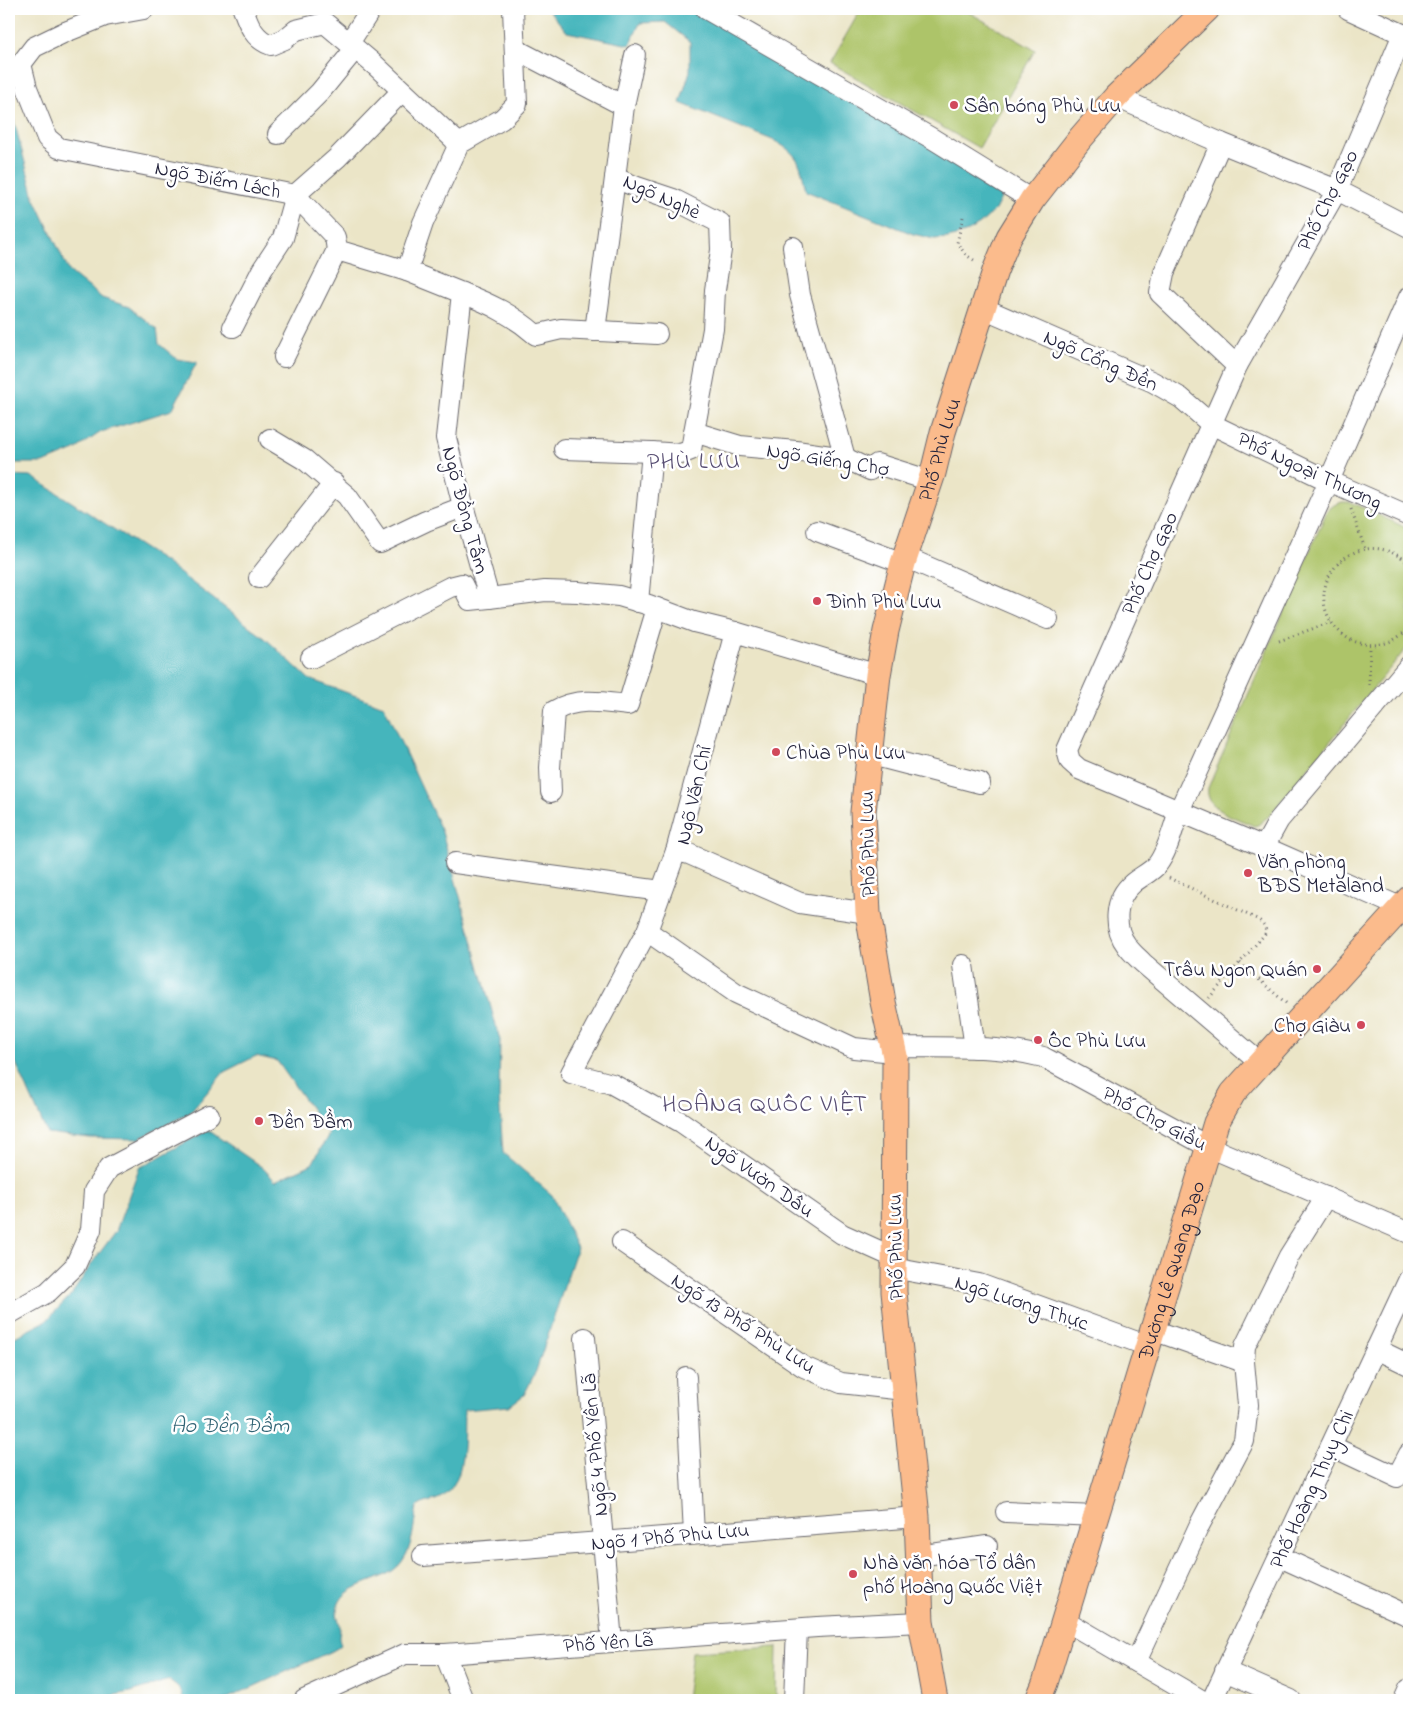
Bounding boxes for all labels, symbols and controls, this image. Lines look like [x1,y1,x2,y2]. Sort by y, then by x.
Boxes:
place label: Sân bóng Phù Lưu [964,92,1121,124]
marker: Sân bóng Phù Lưu [948,99,960,111]
street label: Phố Chợ Gạo [1290,145,1367,257]
street label: Ngõ Điếm Lách [152,154,283,210]
street label: Ngõ Nghè [617,167,705,230]
street label: Ngõ Cổng Đền [1037,323,1162,402]
street label: Phố Phù Lưu [911,394,970,506]
street label: Phố Ngoại Thương [1231,425,1386,520]
street label: Ngõ Giếng Chợ [764,436,891,487]
street label: Ngõ Đồng Tâm [431,443,495,578]
district label: PHÙ LƯU [647,445,741,480]
street label: Phố Chợ Gạo [1115,507,1187,620]
place label: Đình Phù Lưu [826,588,942,618]
marker: Đình Phù Lưu [811,595,823,607]
place label: Chùa Phù Lưu [786,739,906,769]
street label: Ngõ Văn Chỉ [669,743,723,849]
marker: Chùa Phù Lưu [770,746,782,758]
street label: Phố Phù Lưu [853,790,885,898]
place label: Văn phòng BĐS Metaland [1257,848,1384,902]
marker: Văn phòng BĐS Metaland [1242,867,1254,879]
place label: Trâu Ngon Quán [1163,956,1307,988]
marker: Trâu Ngon Quán [1311,963,1323,975]
place label: Chợ Giàu [1274,1012,1351,1042]
marker: Chợ Giàu [1355,1019,1367,1031]
place label: Ốc Phù Lưu [1048,1027,1146,1057]
marker: Ốc Phù Lưu [1032,1034,1044,1046]
street label: Phố Chợ Giầu [1096,1080,1212,1160]
district label: HOÀNG QUỐC VIỆT [662,1088,868,1123]
place label: Đền Đầm [268,1108,352,1138]
marker: Đền Đầm [253,1115,265,1127]
street label: Ngõ Vườn Dâu [697,1129,819,1228]
street label: Đường Lê Quang Đạo [1131,1178,1214,1365]
street label: Phố Phù Lưu [881,1193,913,1301]
street label: Ngõ 13 Phố Phù Lưu [664,1267,821,1384]
street label: Ngõ Lương Thực [950,1268,1093,1342]
street label: Ngõ 4 Phố Yên Lã [575,1372,619,1517]
street label: Phố Hoàng Thụy Chi [1263,1406,1365,1575]
water label: Ao Đền Đầm [171,1411,290,1443]
street label: Ngõ 1 Phố Phù Lưu [590,1516,751,1562]
place label: Nhà văn hóa Tổ dân phố Hoàng Quốc Việt [863,1549,1042,1605]
marker: Nhà văn hóa Tổ dân phố Hoàng Quốc Việt [847,1568,859,1580]
street label: Phố Yên Lã [562,1626,654,1662]

